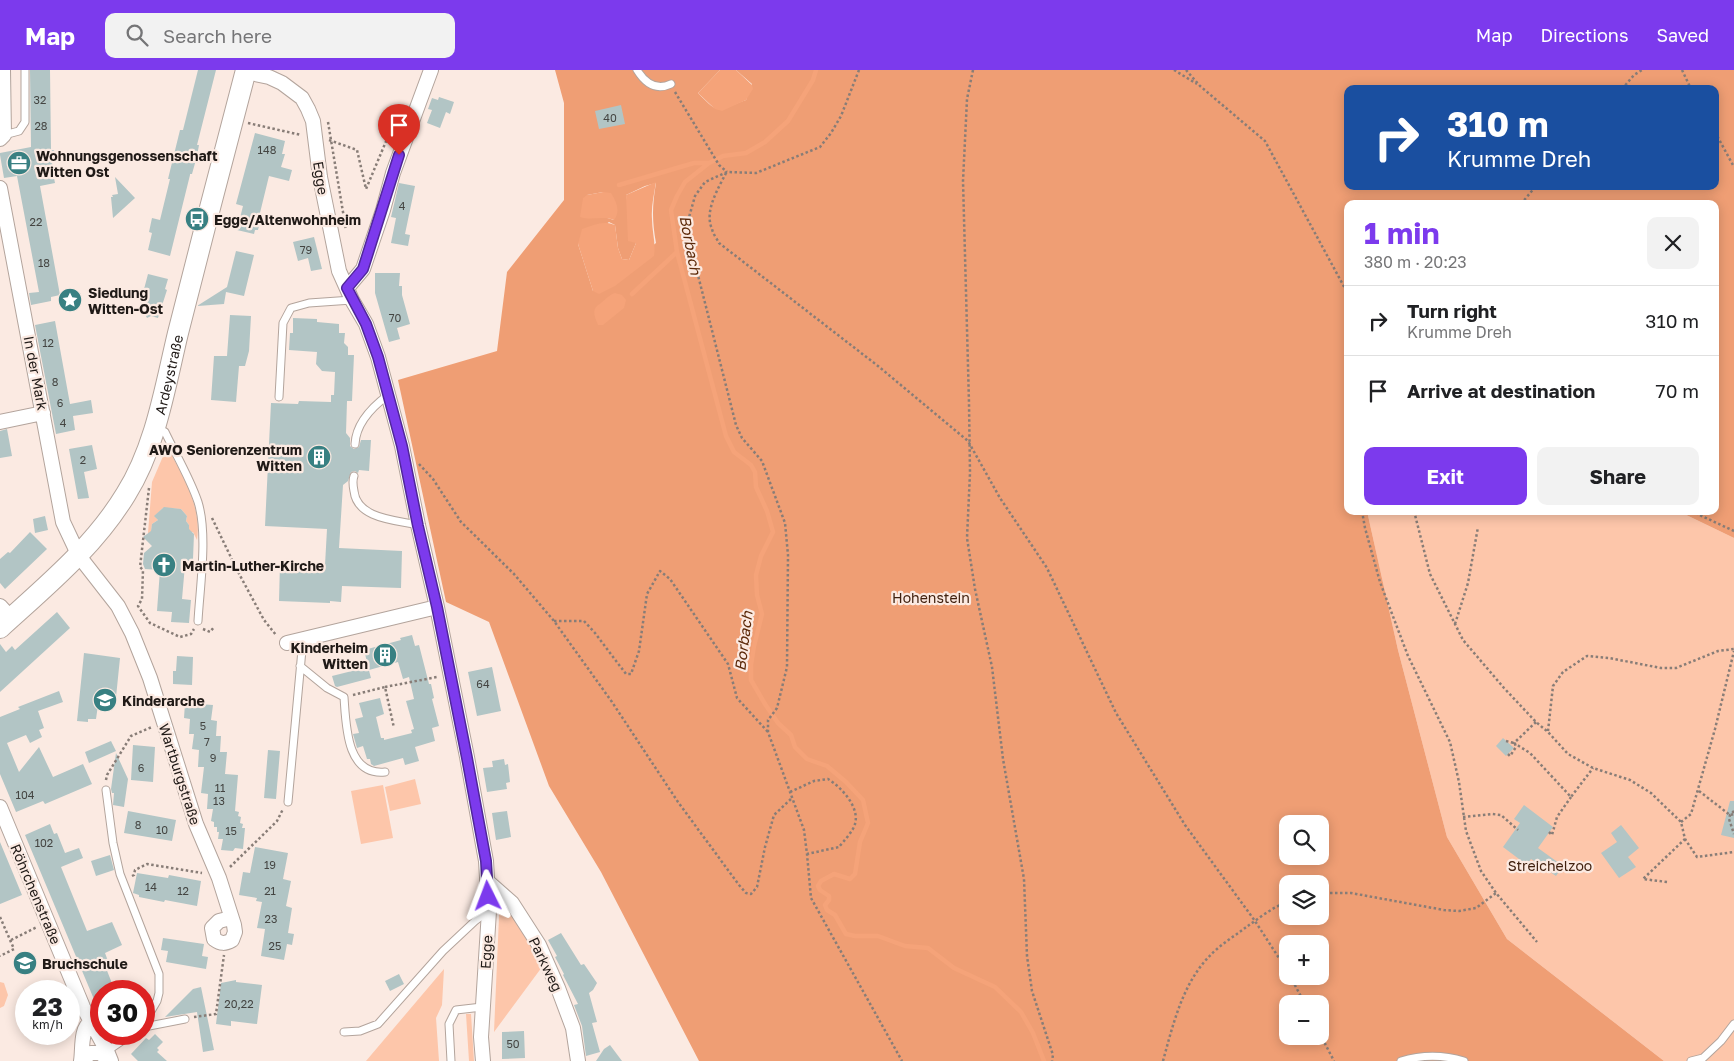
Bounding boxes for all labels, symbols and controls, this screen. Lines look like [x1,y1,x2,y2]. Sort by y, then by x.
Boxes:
search box [105,13,455,58]
text: Map [25,21,75,50]
icon: search [123,21,151,49]
text: Search here [163,24,272,47]
text: Map [1476,24,1512,46]
text: Directions [1540,24,1628,46]
text: Saved [1656,24,1709,46]
house number: 32 [34,93,46,106]
text: 310 m [1447,103,1549,145]
pin [378,104,420,155]
icon: right [1364,105,1429,170]
icon: arrive [385,111,413,139]
house number: 40 [603,111,617,124]
house number: 28 [34,119,48,132]
house number: 148 [258,143,277,156]
text: Krumme Dreh [1447,145,1591,172]
place label: Wohnungsgenossenschaft Witten Ost [36,147,218,180]
office icon: Wohnungsgenossenschaft Witten Ost [6,150,32,176]
street label: Egge [310,160,332,196]
house number: 4 [399,199,406,212]
bus stop icon: Egge/Altenwohnheim [184,206,210,232]
place label: Egge/Altenwohnheim [214,211,361,228]
water label: Borbach [676,214,706,277]
house number: 22 [30,215,42,228]
text: 1 min [1364,215,1440,251]
button: close [1647,217,1699,269]
house number: 79 [300,243,312,256]
text: 380 m · 20:23 [1364,252,1467,272]
house number: 18 [38,256,50,269]
place label: Siedlung Witten-Ost [88,284,164,317]
place icon: Siedlung Witten-Ost [57,287,83,313]
text: Turn right [1407,299,1497,322]
icon: right [1364,307,1392,335]
text: 310 m [1645,309,1699,332]
house number: 70 [389,311,402,324]
text: Krumme Dreh [1407,322,1512,342]
street label: Ardeystraße [151,333,186,416]
street label: In der Mark [20,334,52,412]
house number: 12 [42,336,54,349]
house number: 8 [52,375,59,388]
icon: arrive [1364,377,1392,405]
text: Arrive at destination [1407,379,1595,402]
text: 70 m [1656,379,1699,402]
house number: 6 [57,396,64,409]
house number: 4 [60,416,67,429]
place label: AWO Seniorenzentrum Witten [149,441,302,474]
building icon: AWO Seniorenzentrum Witten [306,444,332,470]
button: Exit [1364,447,1527,505]
button: Share [1537,447,1699,505]
house number: 2 [80,453,86,466]
church icon: Martin-Luther-Kirche [151,552,177,578]
place label: Martin-Luther-Kirche [182,557,324,574]
park label: Hohenstein [892,589,970,606]
water label: Borbach [730,609,756,672]
place label: Kinderheim Witten [290,639,368,672]
building icon: Kinderheim Witten [372,642,398,668]
house number: 64 [476,677,490,690]
school or university icon: Kinderarche [92,687,118,713]
place label: Kinderarche [122,692,205,709]
house number: 5 [200,719,206,732]
street label: Wartburgstraße [156,721,204,827]
house number: 7 [204,735,210,748]
house number: 9 [210,751,216,764]
house number: 6 [138,761,145,774]
house number: 11 [215,781,225,794]
house number: 104 [16,788,35,801]
house number: 13 [213,794,225,807]
map controls [1279,815,1329,1045]
button: search [1279,815,1329,865]
house number: 8 [135,818,142,831]
house number: 10 [156,823,168,836]
house number: 15 [225,824,237,837]
house number: 102 [35,836,53,849]
street label: Röhrchenstraße [7,841,65,947]
park label: Streichelzoo [1508,857,1592,874]
house number: 19 [264,858,276,871]
position arrow [461,869,513,921]
button: layers [1279,875,1329,925]
house number: 14 [145,880,157,893]
house number: 12 [177,884,189,897]
house number: 21 [264,884,276,897]
house number: 23 [265,912,277,925]
street label: Parkweg [526,934,566,994]
street label: Egge [477,935,495,969]
button: + [1279,935,1329,985]
house number: 25 [269,939,281,952]
school or university icon: Bruchschule [12,950,38,976]
place label: Bruchschule [42,955,128,972]
speed limit sign: 30 [90,980,155,1045]
text: 23 [32,991,63,1022]
button: − [1279,995,1329,1045]
house number: 20,22 [224,997,254,1010]
text: km/h [32,1017,63,1032]
house number: 50 [506,1037,520,1050]

